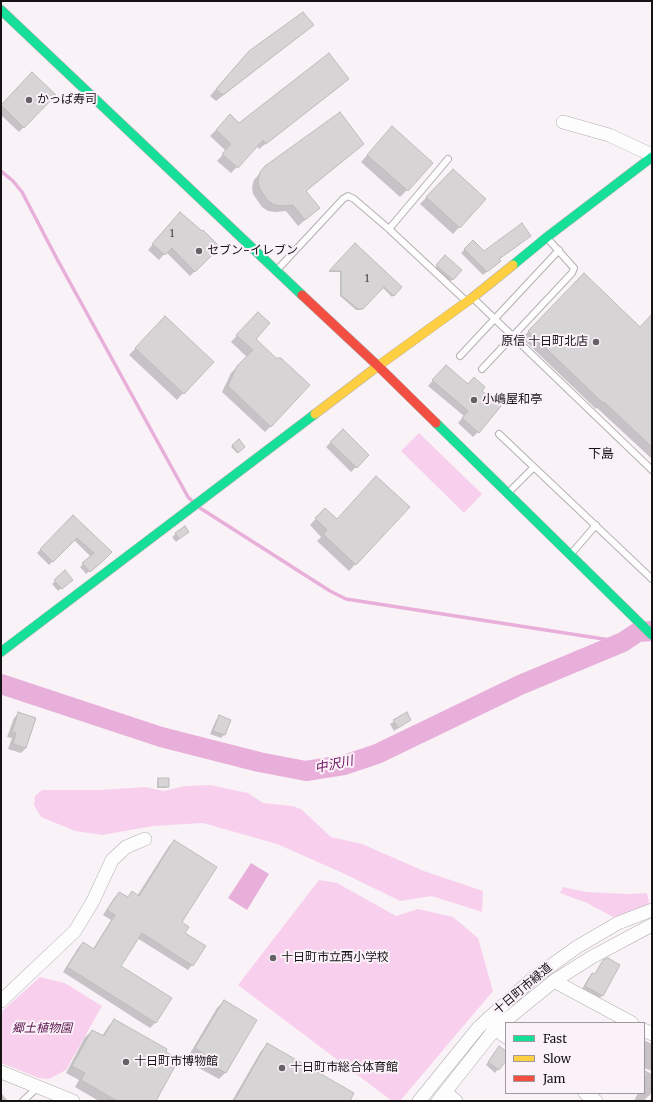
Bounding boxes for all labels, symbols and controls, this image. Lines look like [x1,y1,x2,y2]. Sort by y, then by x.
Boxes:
place label: かっぱ寿司 [37,93,97,107]
marker: かっぱ寿司 [24,95,34,105]
house number: 1 [170,228,174,240]
place label: セブン-イレブン [207,244,298,258]
marker: セブン-イレブン [194,246,204,256]
house number: 1 [365,273,369,285]
place label: 原信 十日町北店 [501,335,588,349]
marker: 原信 十日町北店 [591,337,601,347]
place label: 小嶋屋和亭 [482,393,542,407]
marker: 小嶋屋和亭 [469,395,479,405]
district label: 下島 [588,446,614,462]
water label: 中沢川 [313,753,355,777]
place label: 十日町市立西小学校 [281,951,389,965]
marker: 十日町市立西小学校 [268,953,278,963]
street label: 十日町市緑道 [491,960,555,1018]
park label: 郷土植物園 [12,1022,72,1036]
legend [505,1022,645,1094]
text: Fast [543,1031,567,1046]
text: Slow [543,1051,571,1066]
place label: 十日町市博物館 [134,1055,218,1069]
marker: 十日町市博物館 [121,1057,131,1067]
place label: 十日町市総合体育館 [290,1061,398,1075]
marker: 十日町市総合体育館 [277,1063,287,1073]
text: Jam [543,1071,565,1086]

